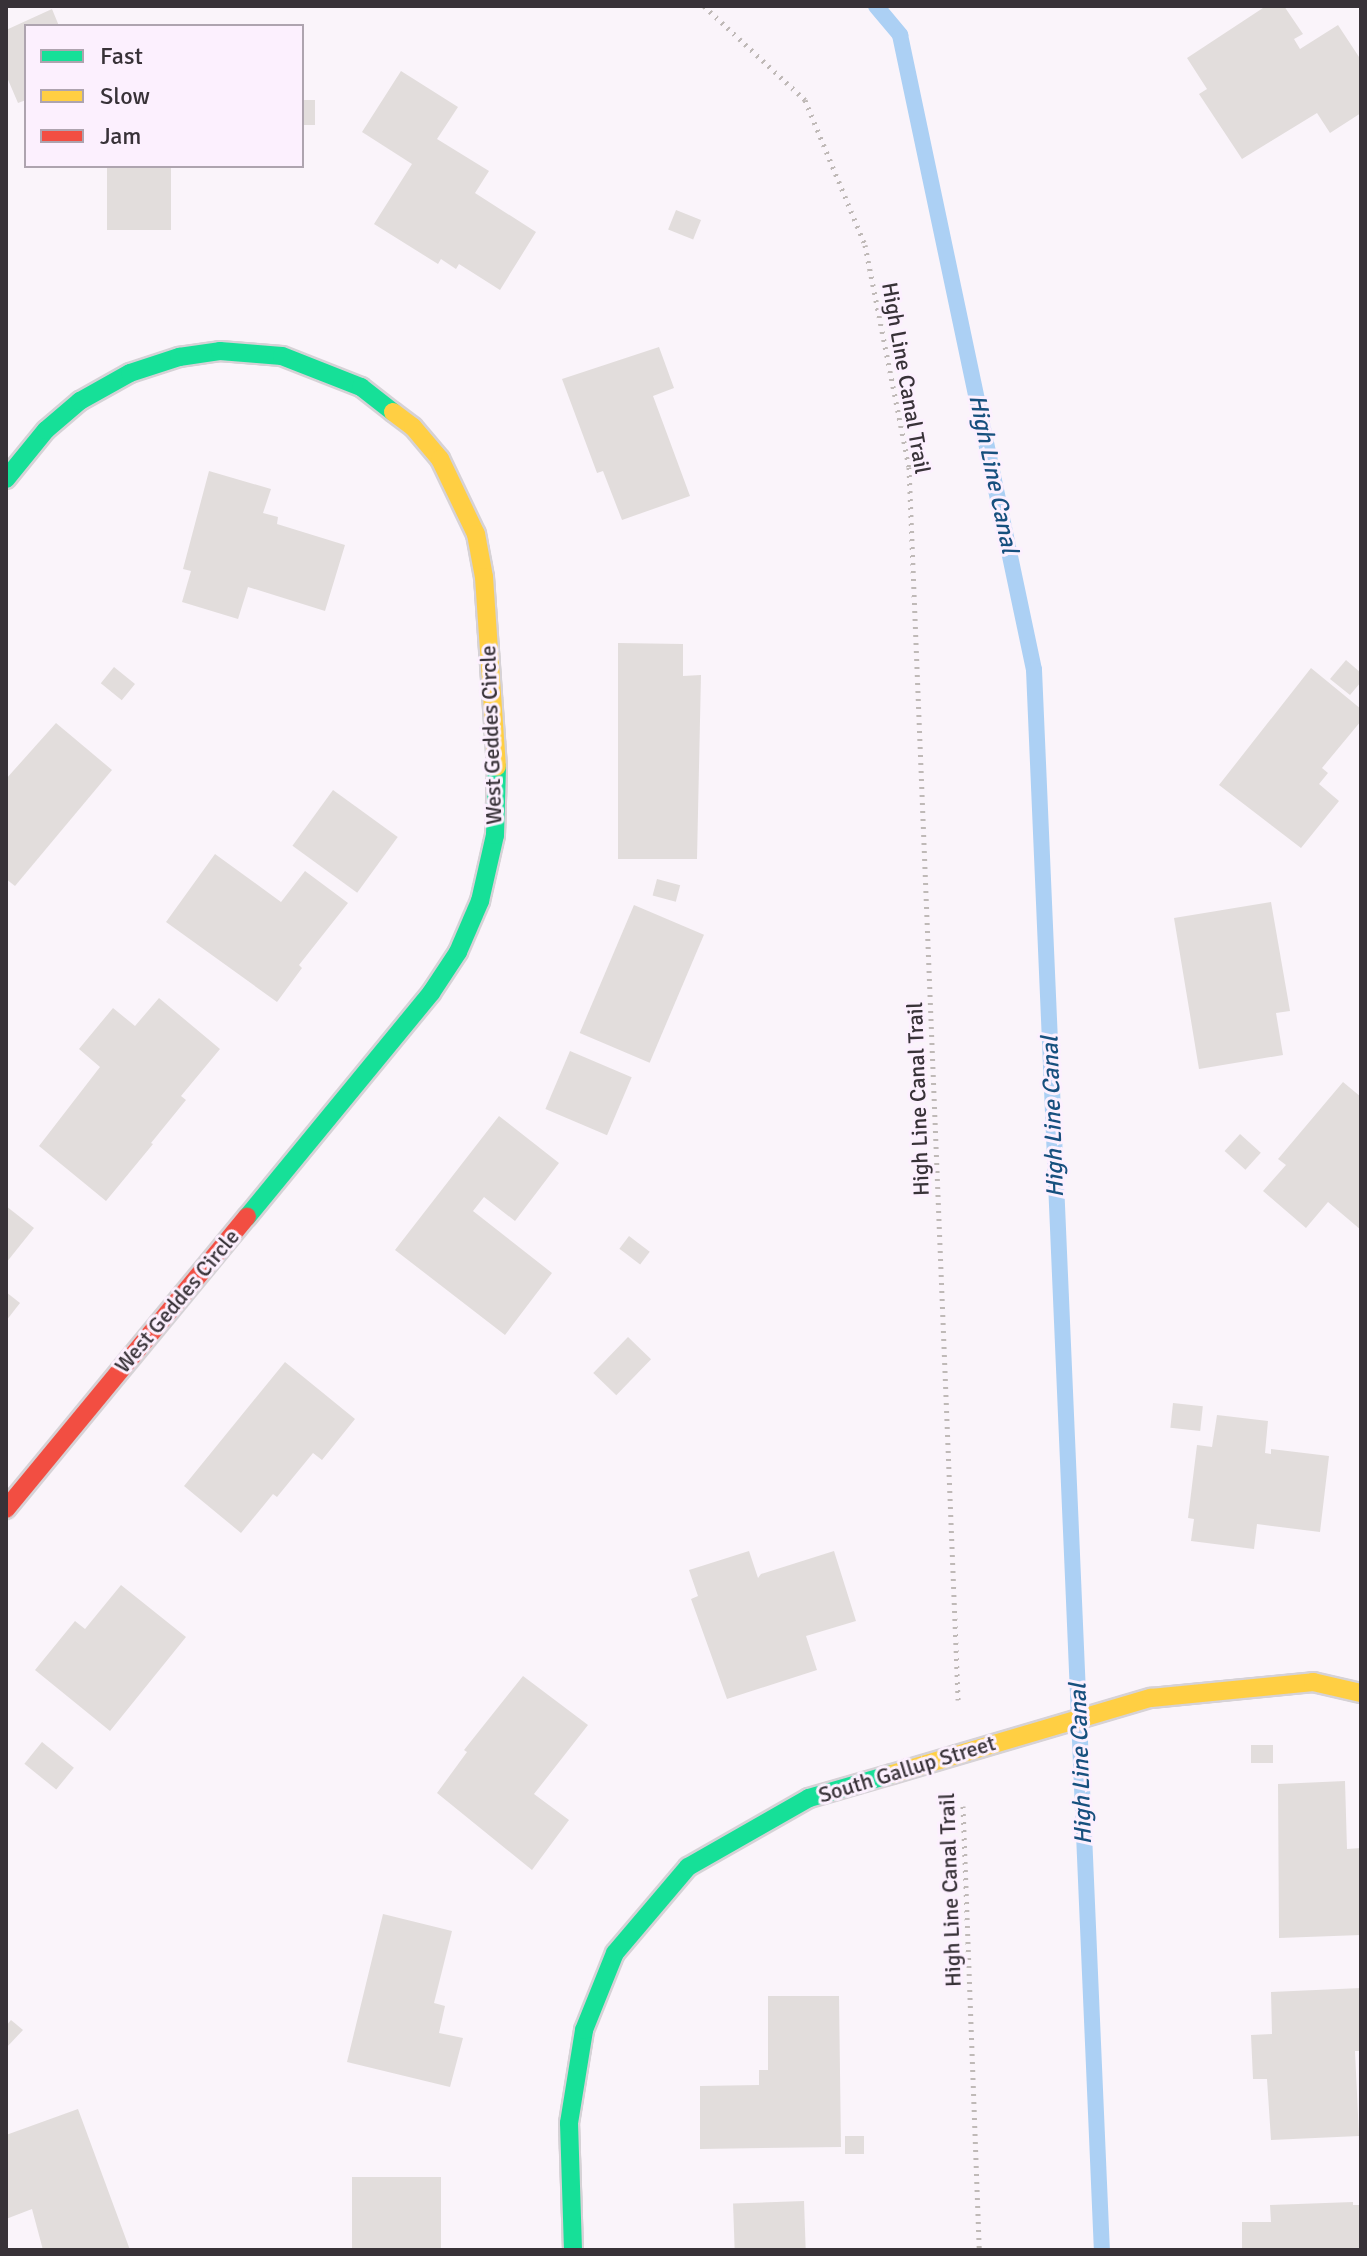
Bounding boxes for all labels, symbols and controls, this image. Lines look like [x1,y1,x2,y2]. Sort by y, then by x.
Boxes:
legend [24,24,304,168]
text: Fast [100,41,143,71]
text: Slow [100,81,150,111]
text: Jam [100,121,141,151]
street label: High Line Canal Trail [876,280,936,476]
water label: High Line Canal [962,392,1024,556]
street label: West Geddes Circle [475,645,507,825]
street label: High Line Canal Trail [901,1002,935,1196]
water label: High Line Canal [1036,1036,1070,1198]
street label: West Geddes Circle [109,1224,245,1378]
water label: High Line Canal [1064,1683,1098,1845]
street label: South Gallup Street [815,1730,999,1808]
street label: High Line Canal Trail [933,1793,967,1987]

